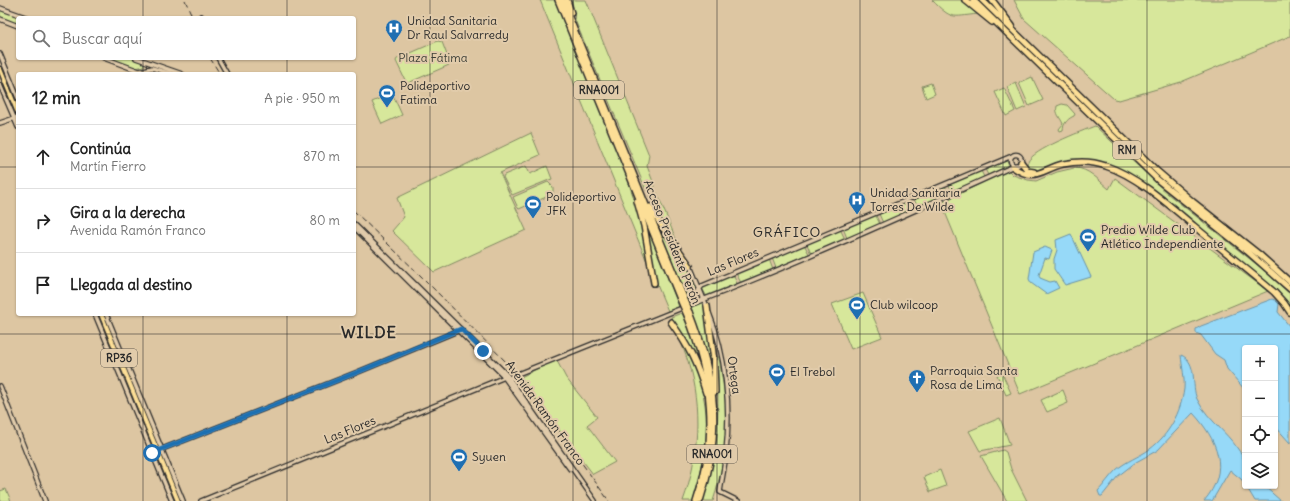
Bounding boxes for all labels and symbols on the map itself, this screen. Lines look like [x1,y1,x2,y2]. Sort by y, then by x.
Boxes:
place label: Unidad Sanitaria Dr Raul Salvarredy [407,13,509,42]
hospital icon: Unidad Sanitaria Dr Raul Salvarredy [384,18,404,43]
park label: Plaza Fátima [398,50,468,65]
place label: Polideportivo Fatima [400,78,471,107]
road number: RNA001 [574,81,624,99]
sports icon: Polideportivo Fatima [377,83,397,108]
road number: RN1 [1113,141,1141,159]
street label: Acceso Presidente Perón [641,177,704,306]
place label: Unidad Sanitaria Torres De Wilde [870,185,960,214]
place label: Polideportivo JFK [546,189,617,218]
hospital icon: Unidad Sanitaria Torres De Wilde [847,190,867,215]
sports icon: Polideportivo JFK [523,194,543,219]
place label: Predio Wilde Club Atlético Independiente [1101,222,1223,251]
district label: GRÁFICO [753,223,821,241]
sports icon: Predio Wilde Club Atlético Independiente [1078,227,1098,252]
street label: Las Flores [705,244,761,279]
sports icon: Club wilcoop [847,295,867,320]
place label: Club wilcoop [870,297,938,312]
district label: WILDE [341,322,397,342]
route end [474,342,492,360]
road number: RP36 [101,349,137,367]
street label: Ortega [724,355,745,395]
street label: Avenida Ramón Franco [502,358,588,468]
sports icon: El Trebol [767,362,787,387]
place label: Parroquia Santa Rosa de Lima [930,363,1018,392]
place label: El Trebol [790,364,835,379]
church icon: Parroquia Santa Rosa de Lima [907,368,927,393]
street label: Las Flores [322,412,378,447]
route start [143,444,161,462]
road number: RNA001 [687,445,737,463]
sports icon: Syuen [449,447,469,472]
place label: Syuen [472,449,506,464]

